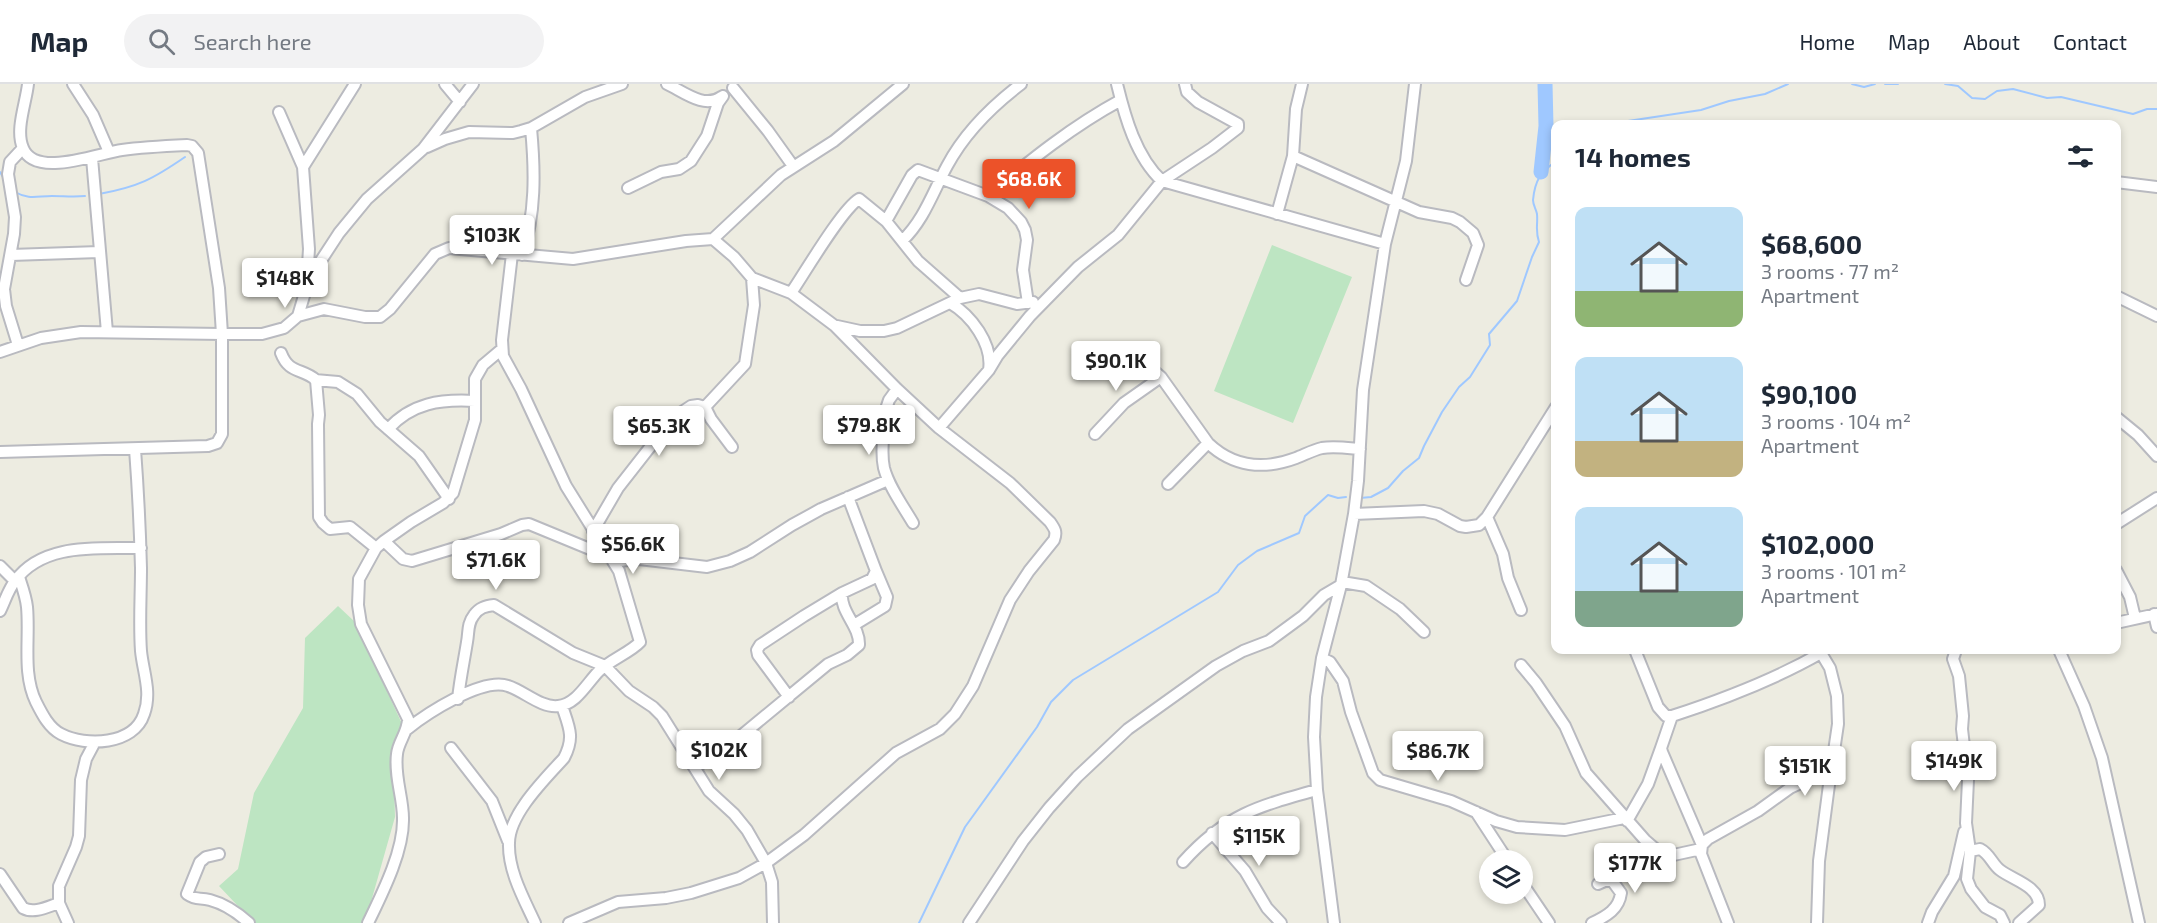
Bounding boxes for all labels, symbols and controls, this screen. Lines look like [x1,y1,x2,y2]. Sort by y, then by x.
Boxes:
search box [124,14,544,68]
text: Map [30,24,88,58]
icon: search [145,25,178,58]
text: Search here [193,28,312,54]
text: Home [1799,29,1855,54]
text: Map [1888,29,1930,54]
text: About [1963,29,2020,54]
text: Contact [2053,29,2127,54]
icon: filters [2064,140,2097,173]
text: 14 homes [1575,141,1691,172]
pin: $68.6K [980,159,1078,210]
text: $68.6K [996,166,1062,190]
pin: $103K [450,215,534,266]
text: $103K [464,222,520,246]
text: $68,600 [1761,228,1862,259]
icon: home [1623,231,1695,303]
pin: $148K [243,258,327,309]
text: 3 rooms · 77 m² [1761,259,1899,283]
text: $148K [256,265,314,289]
text: Apartment [1761,283,1859,307]
pin: $90.1K [1067,341,1165,392]
text: $90.1K [1085,348,1147,372]
text: $90,100 [1761,378,1857,409]
icon: home [1623,381,1695,453]
pin: $79.8K [820,405,918,456]
pin: $65.3K [610,406,708,457]
text: 3 rooms · 104 m² [1761,409,1911,433]
text: $79.8K [837,412,901,436]
text: $65.3K [627,413,691,437]
text: Apartment [1761,433,1859,457]
pin: $56.6K [584,524,682,575]
text: $102,000 [1761,528,1874,559]
text: $56.6K [601,531,665,555]
icon: home [1623,531,1695,603]
pin: $71.6K [447,540,545,591]
text: $71.6K [466,547,526,571]
text: 3 rooms · 101 m² [1761,559,1907,583]
text: Apartment [1761,583,1859,607]
pin: $102K [677,730,761,781]
pin: $86.7K [1389,731,1487,782]
text: $102K [690,737,748,761]
text: $86.7K [1406,738,1470,762]
pin: $149K [1912,741,1996,792]
pin: $151K [1763,746,1847,797]
text: $149K [1925,748,1983,772]
text: $151K [1779,753,1831,777]
pin: $115K [1217,816,1301,867]
text: $115K [1233,823,1285,847]
pin: $177K [1593,843,1677,894]
map controls [1479,850,1533,904]
button: layers [1479,850,1533,904]
text: $177K [1608,850,1662,874]

